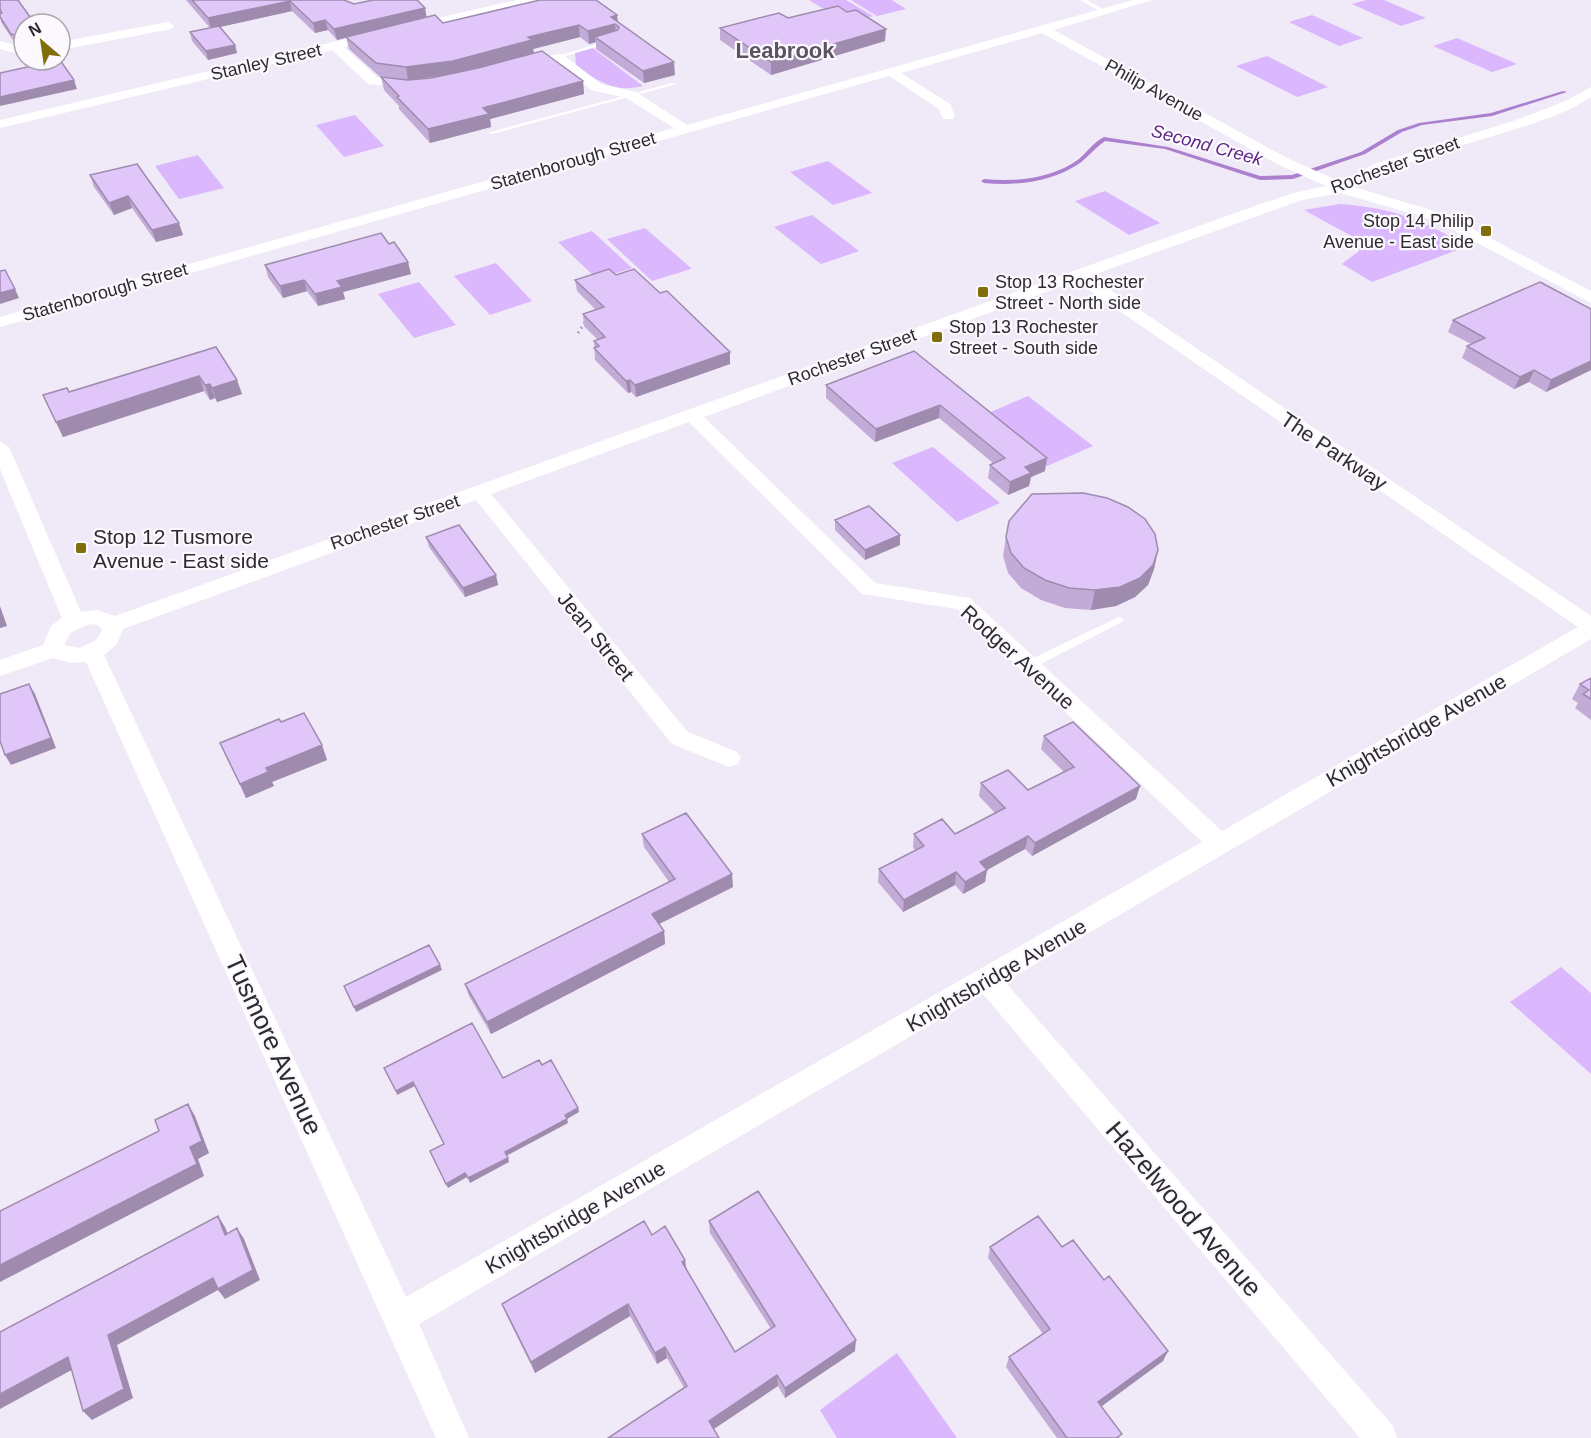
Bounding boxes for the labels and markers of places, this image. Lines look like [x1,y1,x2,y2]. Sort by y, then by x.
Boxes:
place label: Stop 14 Philip Avenue - East side [1323,211,1474,252]
marker: Stop 14 Philip Avenue - East side [1479,224,1493,238]
place label: Stop 13 Rochester Street - North side [995,272,1144,313]
marker: Stop 13 Rochester Street - North side [976,285,990,299]
place label: Stop 13 Rochester Street - South side [949,317,1098,358]
marker: Stop 13 Rochester Street - South side [930,330,944,344]
place label: Stop 12 Tusmore Avenue - East side [93,525,269,572]
marker: Stop 12 Tusmore Avenue - East side [74,541,88,555]

